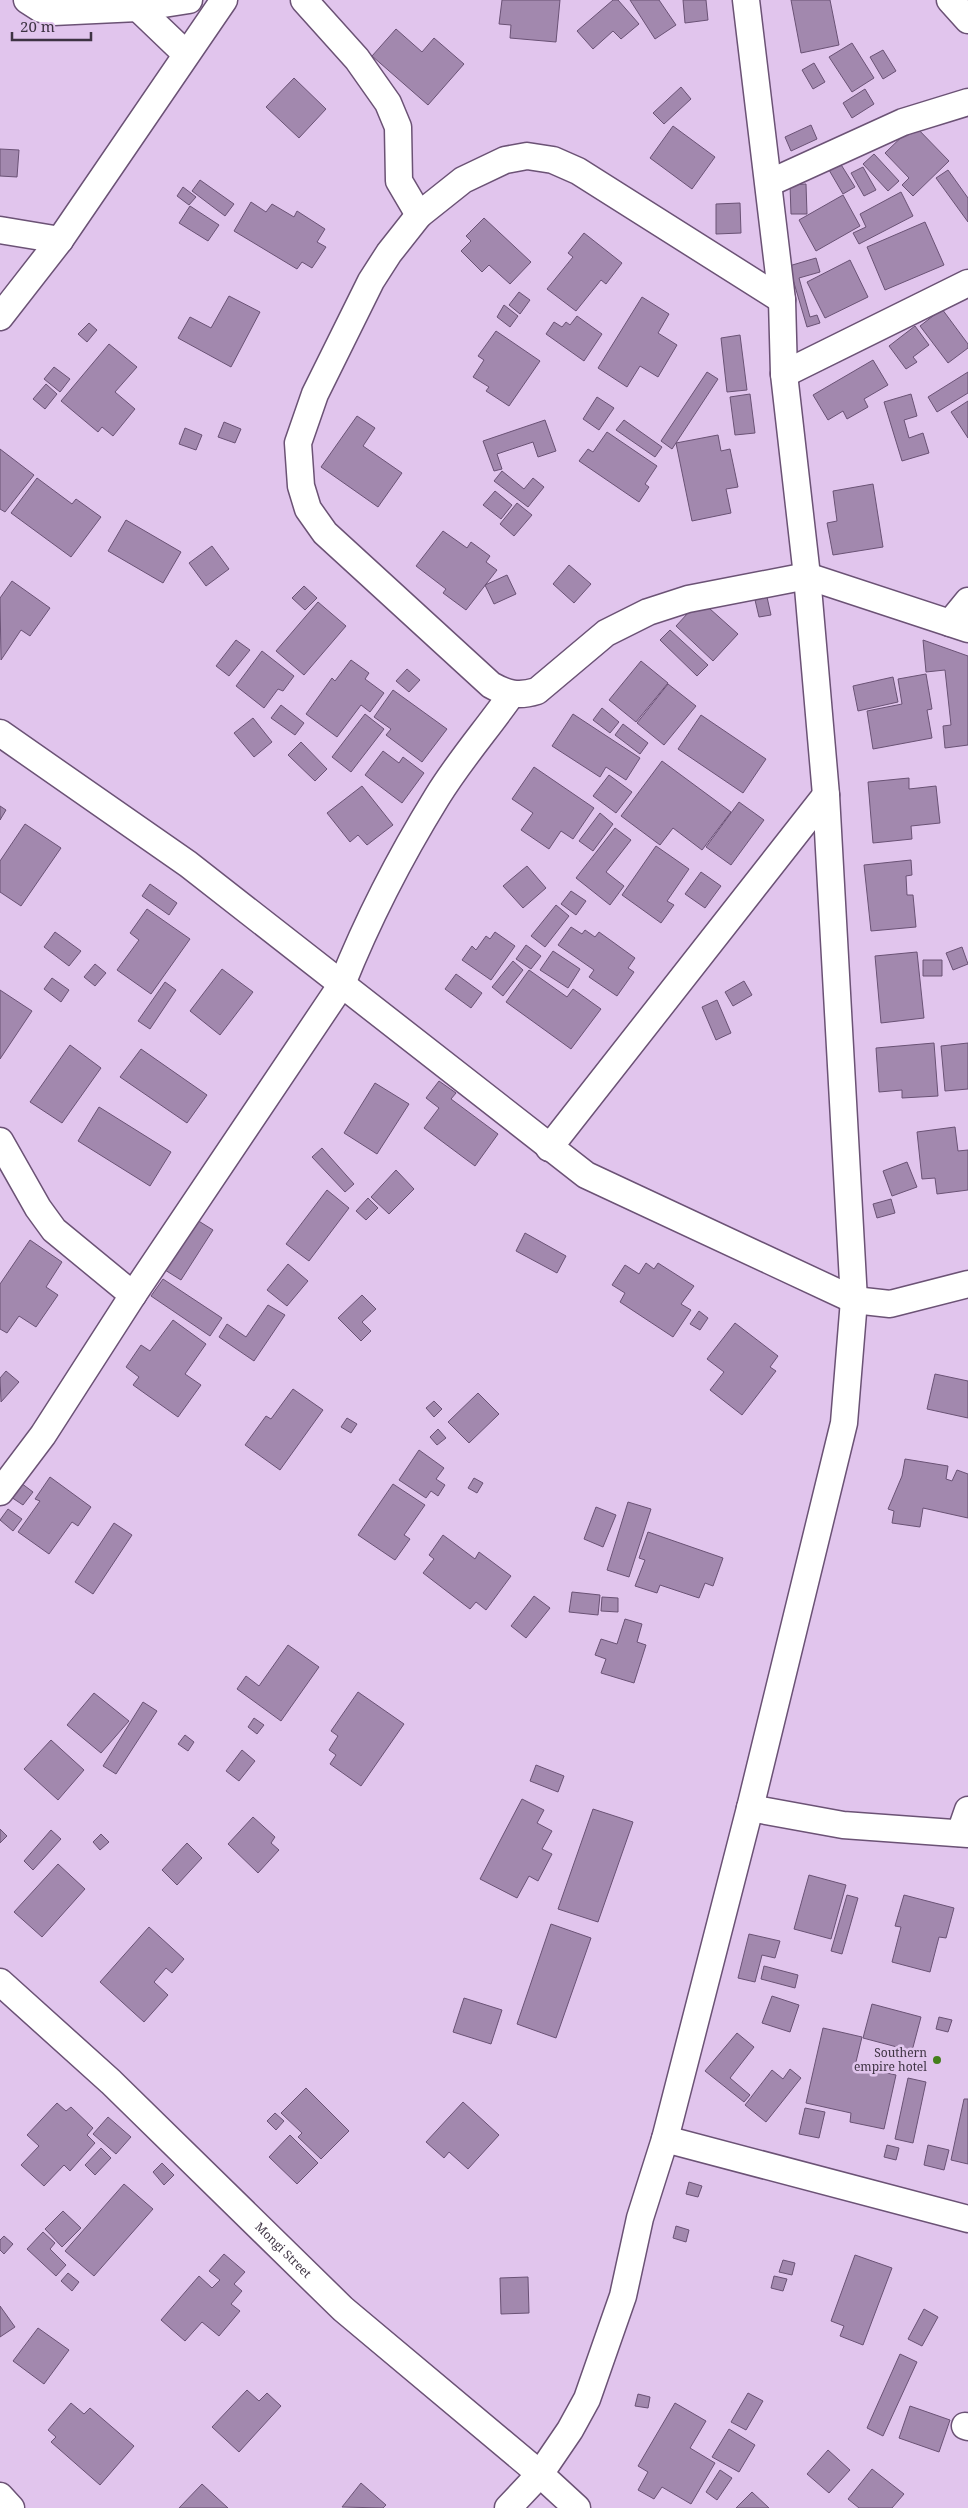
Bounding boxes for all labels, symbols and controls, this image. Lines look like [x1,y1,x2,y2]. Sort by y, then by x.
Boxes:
scale bar [12,10,91,42]
text: 20 m [20,16,55,36]
place label: Southern empire hotel [854,2044,927,2075]
marker: Southern empire hotel [931,2054,943,2066]
street label: Mongi Street [251,2218,315,2281]

